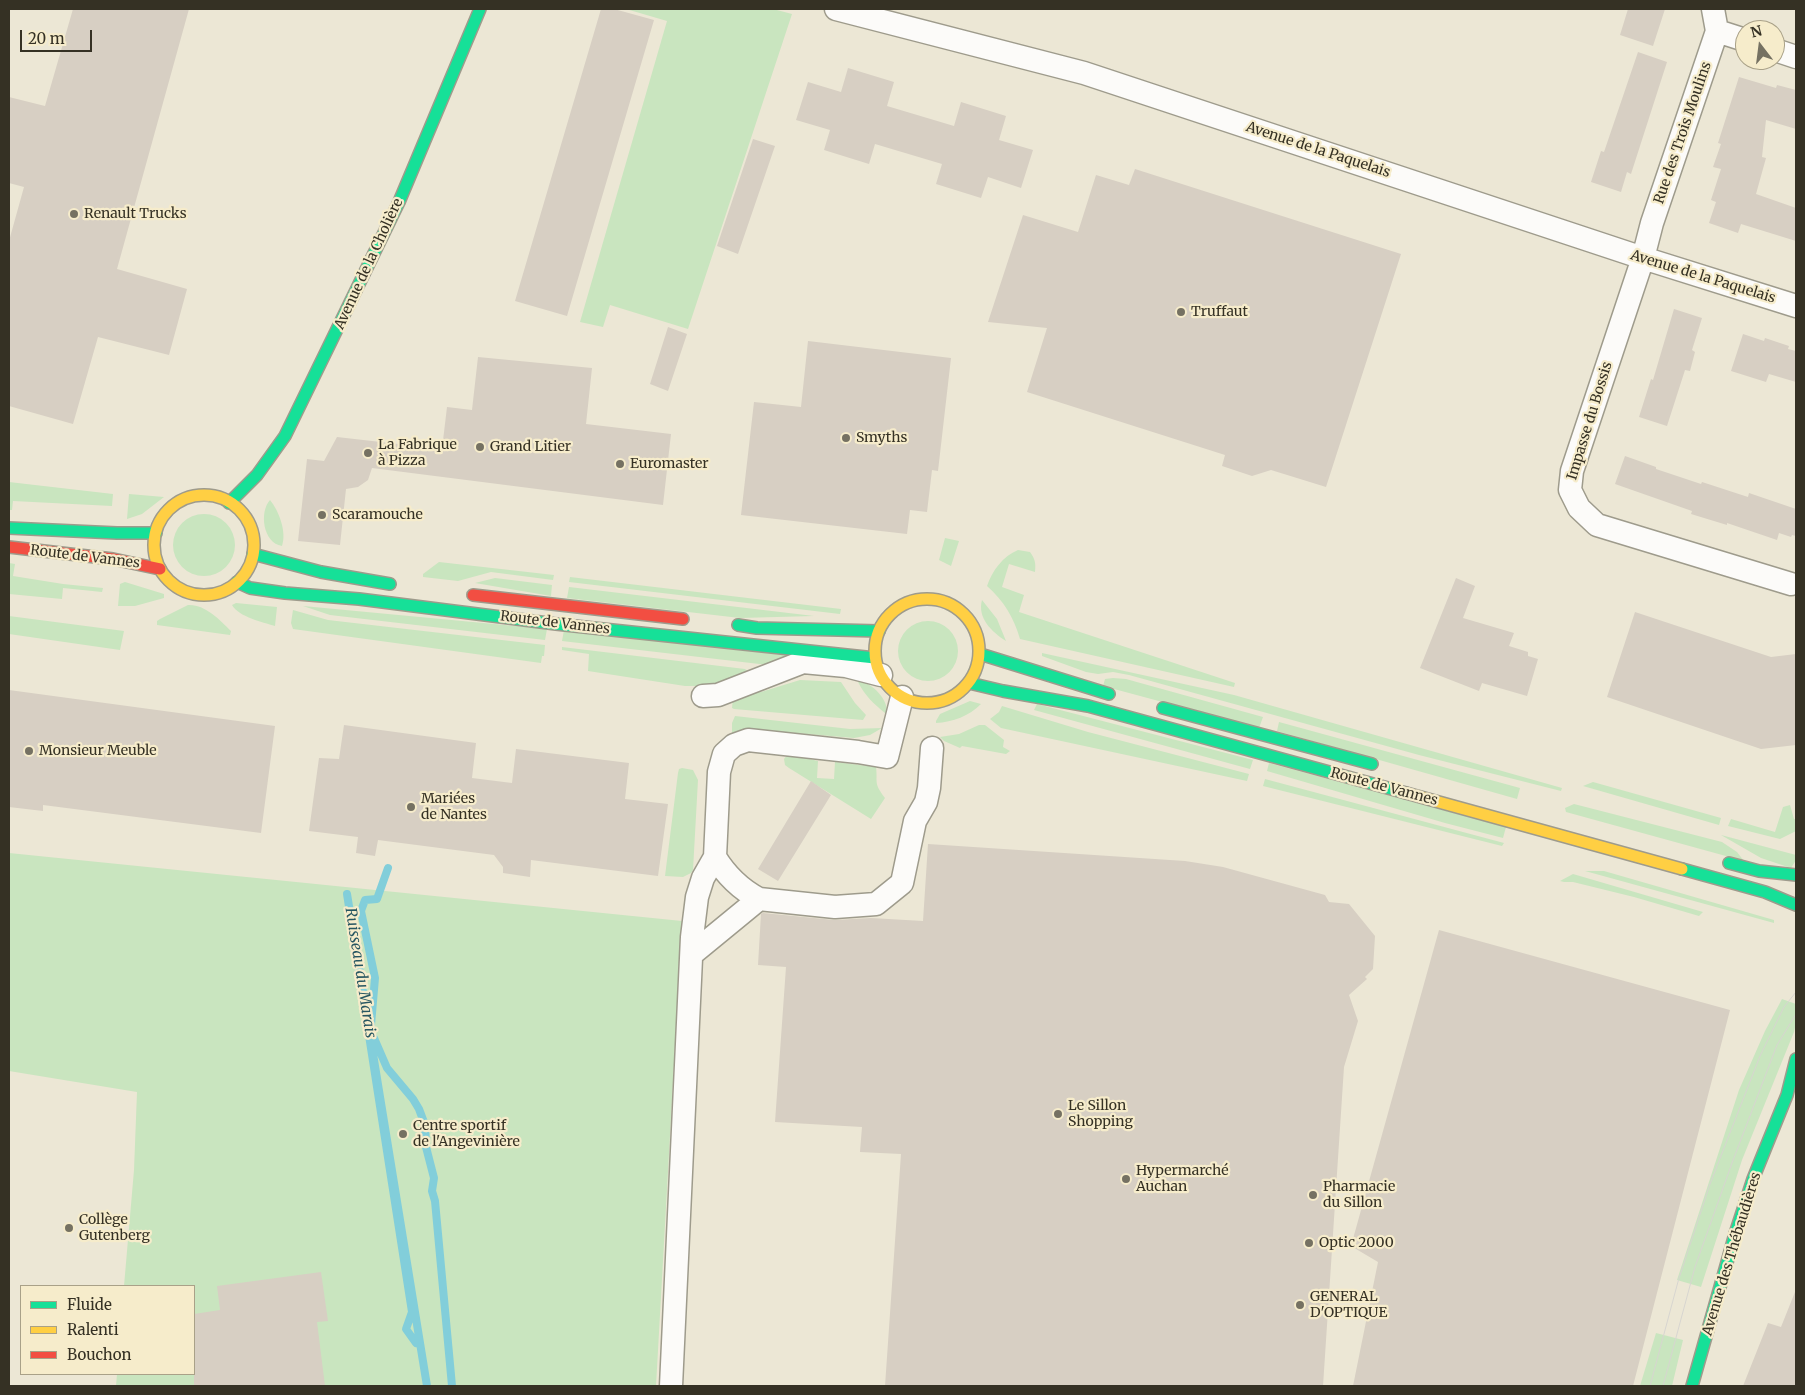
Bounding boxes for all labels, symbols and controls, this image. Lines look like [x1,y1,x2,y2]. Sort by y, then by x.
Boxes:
scale bar [22,20,95,52]
north arrow [1735,20,1785,70]
text: N [1749,21,1764,42]
text: 20 m [28,29,65,48]
street label: Rue des Trois Moulins [1651,60,1715,206]
street label: Avenue de la Paquelais [1244,119,1392,181]
street label: Avenue de la Cholière [331,196,407,332]
place label: Renault Trucks [84,206,187,222]
marker: Renault Trucks [68,208,80,220]
street label: Avenue de la Paquelais [1628,247,1778,307]
place label: Truffaut [1191,304,1248,320]
marker: Truffaut [1175,306,1187,318]
street label: Impasse du Bossis [1564,360,1616,482]
place label: Smyths [856,430,907,446]
marker: Smyths [840,432,852,444]
place label: La Fabrique à Pizza [378,437,457,470]
place label: Grand Litier [490,439,571,455]
marker: Grand Litier [474,441,486,453]
marker: La Fabrique à Pizza [362,447,374,459]
place label: Euromaster [630,456,709,472]
marker: Euromaster [614,458,626,470]
place label: Scaramouche [332,507,423,523]
marker: Scaramouche [316,509,328,521]
street label: Route de Vannes [29,542,141,572]
street label: Route de Vannes [499,608,611,638]
place label: Monsieur Meuble [39,743,157,759]
marker: Monsieur Meuble [23,745,35,757]
street label: Route de Vannes [1329,765,1439,809]
place label: Mariées de Nantes [421,791,487,824]
marker: Mariées de Nantes [405,801,417,813]
water label: Ruisseau du Marais [341,907,379,1039]
place label: Le Sillon Shopping [1068,1098,1133,1130]
marker: Le Sillon Shopping [1052,1108,1064,1120]
place label: Centre sportif de l'Angevinière [413,1118,520,1150]
marker: Centre sportif de l'Angevinière [397,1128,409,1140]
place label: Hypermarché Auchan [1136,1163,1229,1196]
street label: Avenue des Thébaudières [1699,1170,1765,1338]
marker: Hypermarché Auchan [1120,1173,1132,1185]
place label: Pharmacie du Sillon [1323,1179,1395,1212]
marker: Pharmacie du Sillon [1307,1189,1319,1201]
place label: Collège Gutenberg [79,1212,150,1244]
marker: Collège Gutenberg [63,1222,75,1234]
place label: Optic 2000 [1319,1235,1394,1251]
marker: Optic 2000 [1303,1237,1315,1249]
legend [20,1285,195,1375]
place label: GENERAL D'OPTIQUE [1310,1289,1387,1321]
text: Fluide [67,1295,112,1314]
marker: GENERAL D'OPTIQUE [1294,1299,1306,1311]
text: Ralenti [67,1320,119,1339]
text: Bouchon [67,1345,131,1364]

